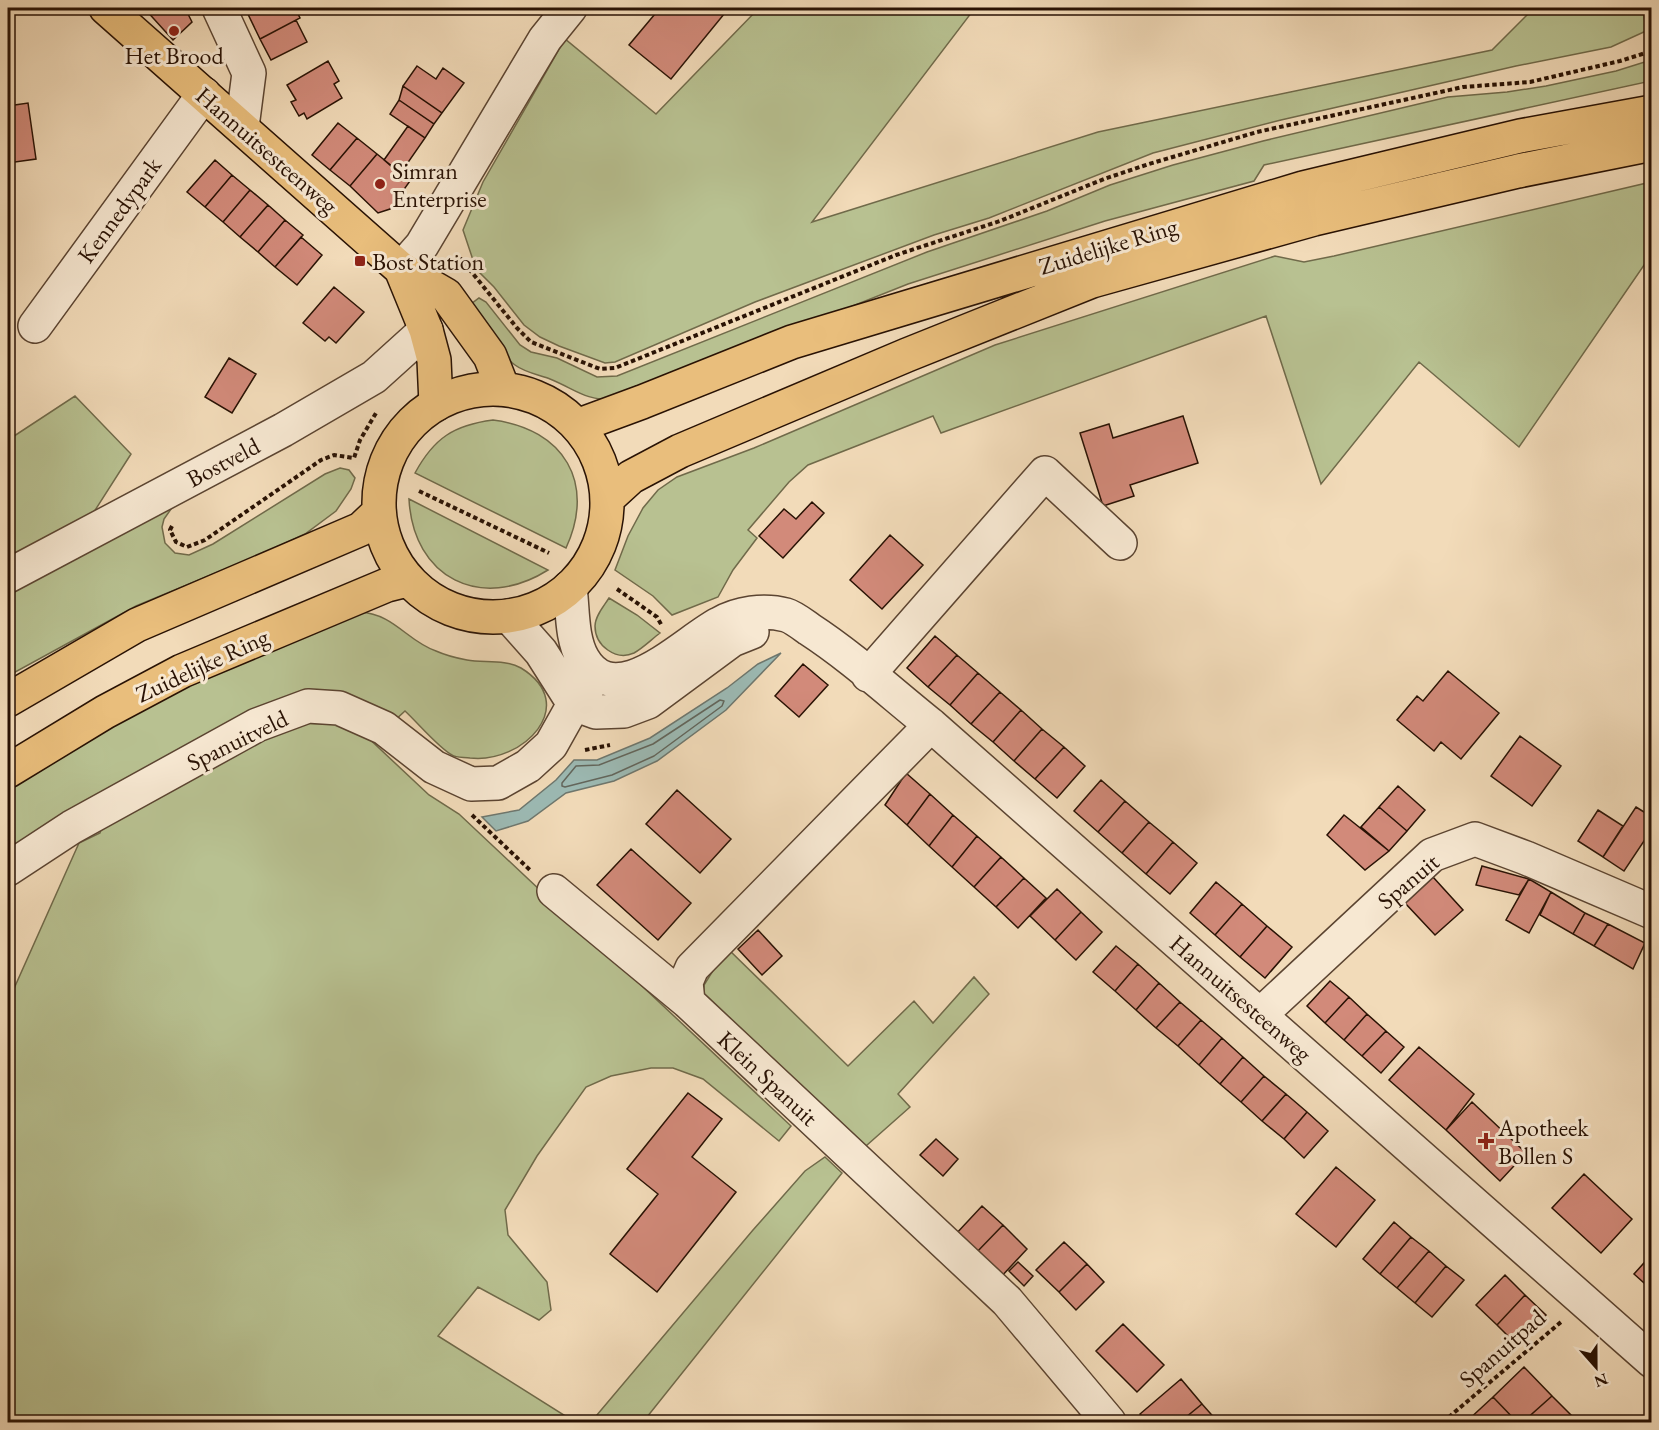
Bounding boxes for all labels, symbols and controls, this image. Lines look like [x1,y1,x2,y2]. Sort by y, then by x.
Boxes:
marker: Het Brood [167,24,181,38]
place label: Het Brood [124,40,224,71]
street label: Hannuitsesteenweg [189,80,345,221]
street label: Kennedypark [70,150,168,269]
place label: Simran Enterprise [392,155,487,214]
marker: Simran Enterprise [373,177,387,191]
street label: Zuidelijke Ring [1035,210,1181,282]
place label: Bost Station [372,246,485,277]
marker: Bost Station [353,254,367,268]
street label: Bostveld [181,430,266,494]
street label: Zuidelijke Ring [131,620,274,709]
street label: Spanuitveld [181,702,293,778]
street label: Spanuit [1371,846,1446,916]
street label: Hannuitsesteenweg [1163,928,1319,1069]
street label: Klein Spanuit [711,1024,825,1133]
place label: Apotheek Bollen S [1497,1112,1589,1171]
marker: Apotheek Bollen S [1479,1134,1493,1148]
street label: Spanuitpad [1452,1301,1552,1394]
north arrow [1566,1337,1626,1397]
text: N [1591,1368,1611,1393]

